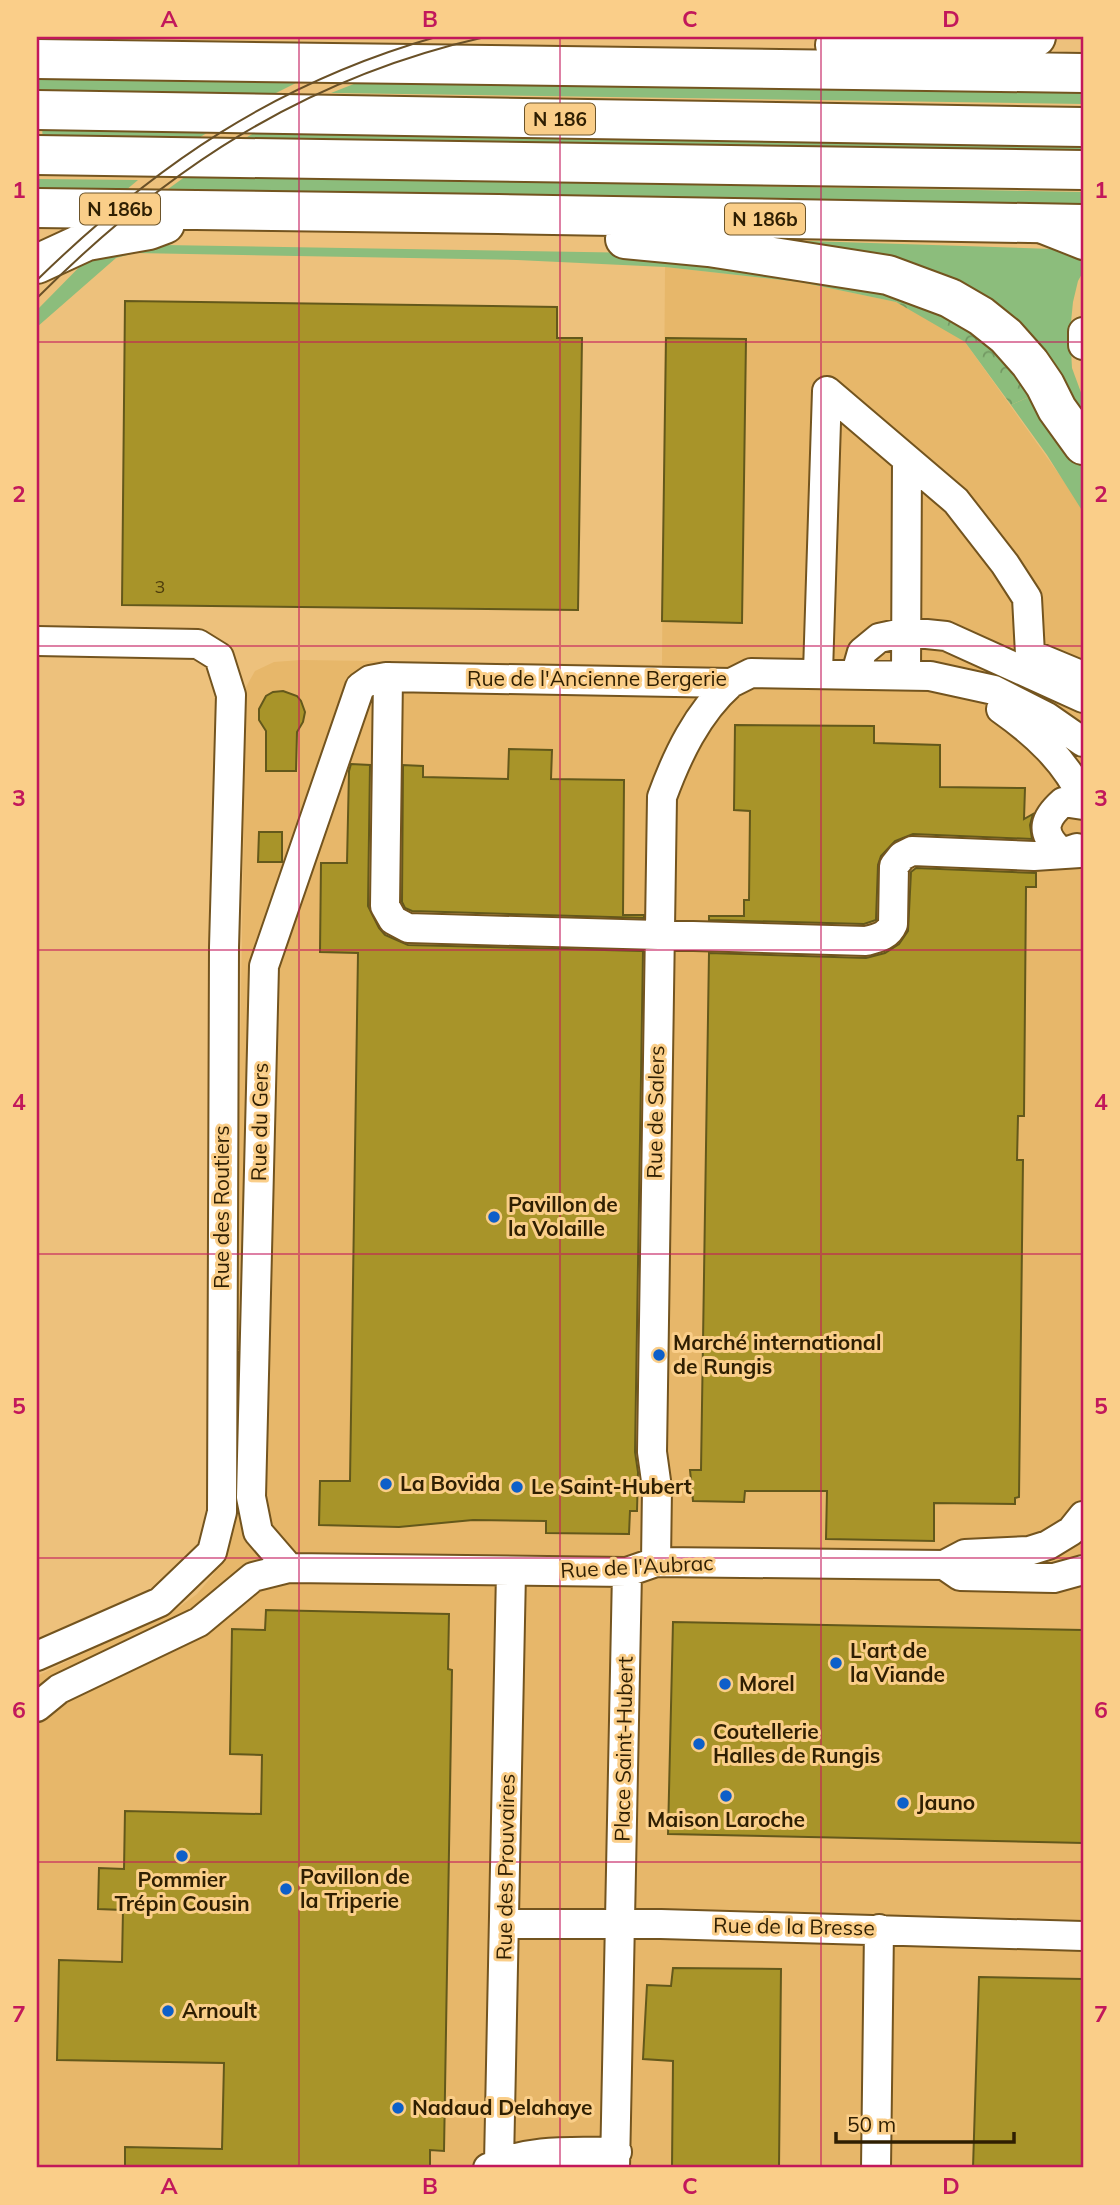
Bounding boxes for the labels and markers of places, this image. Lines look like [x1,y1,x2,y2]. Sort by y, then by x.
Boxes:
place label: Pavillon de la Volaille [508,1191,618,1241]
marker: Pavillon de la Volaille [486,1209,502,1225]
place label: Marché international de Rungis [673,1329,881,1379]
marker: Marché international de Rungis [651,1347,667,1363]
place label: La Bovida [400,1470,500,1496]
place label: Le Saint-Hubert [531,1473,692,1499]
marker: La Bovida [378,1476,394,1492]
marker: Le Saint-Hubert [509,1479,525,1495]
place label: L'art de la Viande [850,1637,945,1687]
marker: L'art de la Viande [828,1655,844,1671]
place label: Morel [739,1670,795,1696]
marker: Morel [717,1676,733,1692]
place label: Coutellerie Halles de Rungis [713,1718,880,1768]
marker: Coutellerie Halles de Rungis [691,1736,707,1752]
marker: Maison Laroche [718,1788,734,1804]
place label: Jauno [917,1789,975,1815]
marker: Jauno [895,1795,911,1811]
place label: Maison Laroche [647,1806,805,1832]
marker: Pommier Trépin Cousin [174,1848,190,1864]
place label: Pavillon de la Triperie [300,1863,410,1913]
place label: Pommier Trépin Cousin [114,1866,250,1916]
marker: Pavillon de la Triperie [278,1881,294,1897]
place label: Arnoult [182,1997,257,2023]
marker: Arnoult [160,2003,176,2019]
place label: Nadaud Delahaye [412,2094,593,2120]
marker: Nadaud Delahaye [390,2100,406,2116]

